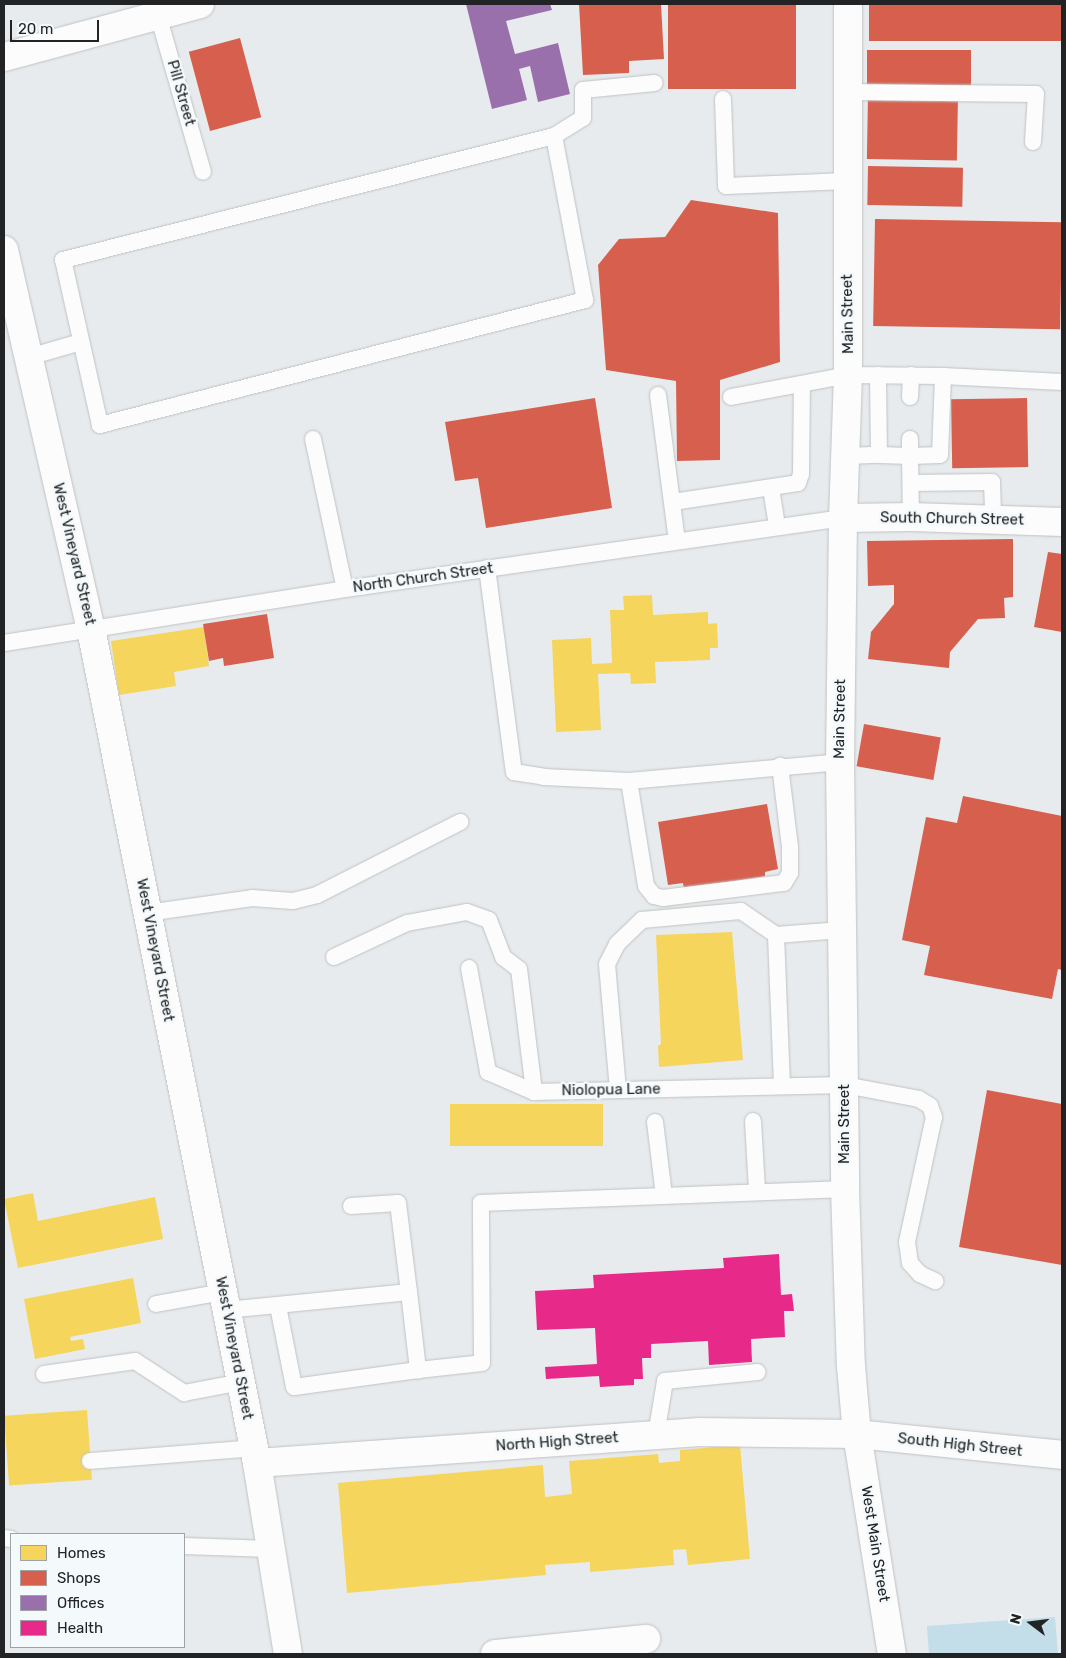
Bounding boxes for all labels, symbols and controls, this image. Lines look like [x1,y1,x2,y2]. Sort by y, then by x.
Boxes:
scale bar [12,10,101,42]
text: 20 m [18,20,53,38]
street label: Pill Street [163,58,199,128]
street label: Main Street [838,274,858,354]
street label: West Vineyard Street [49,481,99,627]
street label: South Church Street [880,509,1024,529]
street label: North Church Street [352,559,494,597]
street label: Main Street [830,679,850,759]
street label: West Vineyard Street [132,877,178,1023]
street label: Niolopua Lane [561,1080,661,1100]
street label: Main Street [836,1084,854,1164]
street label: West Vineyard Street [211,1275,257,1421]
street label: North High Street [495,1429,619,1455]
street label: South High Street [897,1430,1023,1460]
street label: West Main Street [857,1485,893,1603]
legend [10,1533,185,1648]
text: Homes [57,1544,106,1562]
text: Shops [57,1569,101,1587]
text: Offices [57,1594,104,1612]
north arrow [1006,1598,1056,1648]
text: N [1007,1612,1026,1626]
text: Health [57,1619,103,1637]

